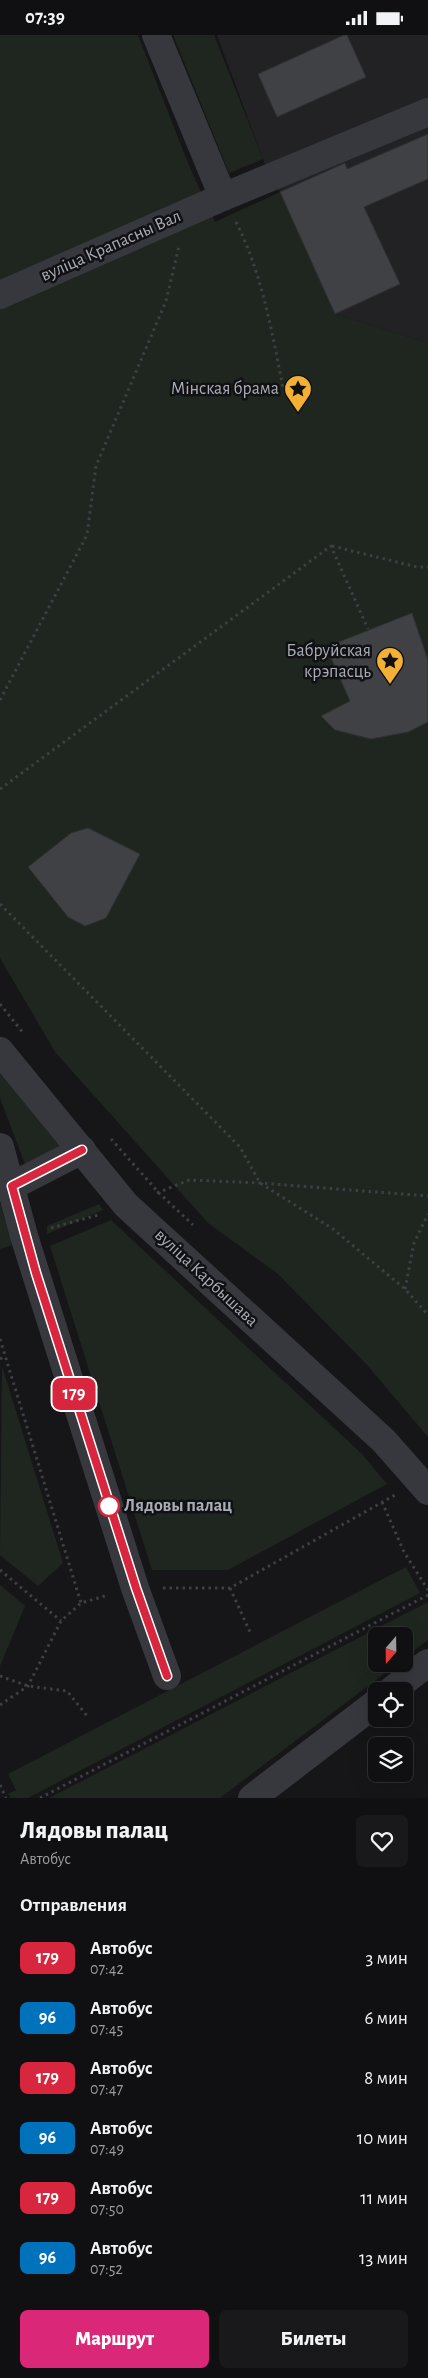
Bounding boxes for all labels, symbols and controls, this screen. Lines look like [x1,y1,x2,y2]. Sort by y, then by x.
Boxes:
text: 07:39 [25,8,65,27]
street label: вуліца Крапасны Вал [38,207,184,285]
place icon: Мінская брама [283,374,313,413]
place label: Мінская брама [171,379,279,398]
place label: Бабруйская крэпасць [286,641,371,681]
place icon: Бабруйская крэпасць [375,646,405,685]
street label: вуліца Карбышава [151,1225,262,1330]
line badge: 179 [45,1378,103,1410]
text: 179 [63,1385,85,1403]
marker: Лядовы палац [98,1495,120,1517]
place label: Лядовы палац [124,1497,232,1515]
north arrow [368,1627,412,1673]
map controls [368,1627,413,1782]
button: locate [368,1682,413,1727]
button: layers [368,1737,413,1782]
button: heart [356,1815,408,1867]
text: Лядовы палац [20,1819,168,1843]
text: Автобус [20,1851,71,1867]
text: Отправления [20,1896,127,1915]
text: Автобус [90,1939,153,1958]
text: 179 [36,1949,59,1967]
text: 3 мин [365,1949,408,1968]
text: 07:42 [90,1961,124,1977]
text: Автобус [90,1999,153,2018]
text: 96 [39,2009,56,2027]
text: 6 мин [364,2009,408,2028]
text: 07:45 [90,2021,123,2037]
text: Автобус [90,2059,153,2078]
text: 179 [36,2069,59,2087]
text: 8 мин [364,2069,408,2088]
text: 07:47 [90,2081,123,2097]
text: Автобус [90,2119,153,2138]
text: 96 [39,2129,56,2147]
text: 10 мин [357,2129,408,2148]
text: 07:49 [90,2141,124,2157]
text: Автобус [90,2179,153,2198]
text: 179 [36,2189,59,2207]
text: 11 мин [360,2189,408,2208]
text: 07:50 [90,2201,124,2217]
text: Автобус [90,2239,153,2258]
text: 96 [39,2249,56,2267]
text: 13 мин [359,2249,408,2268]
text: 07:52 [90,2261,123,2277]
button: Маршрут [20,2310,209,2368]
button: Билеты [219,2310,408,2368]

